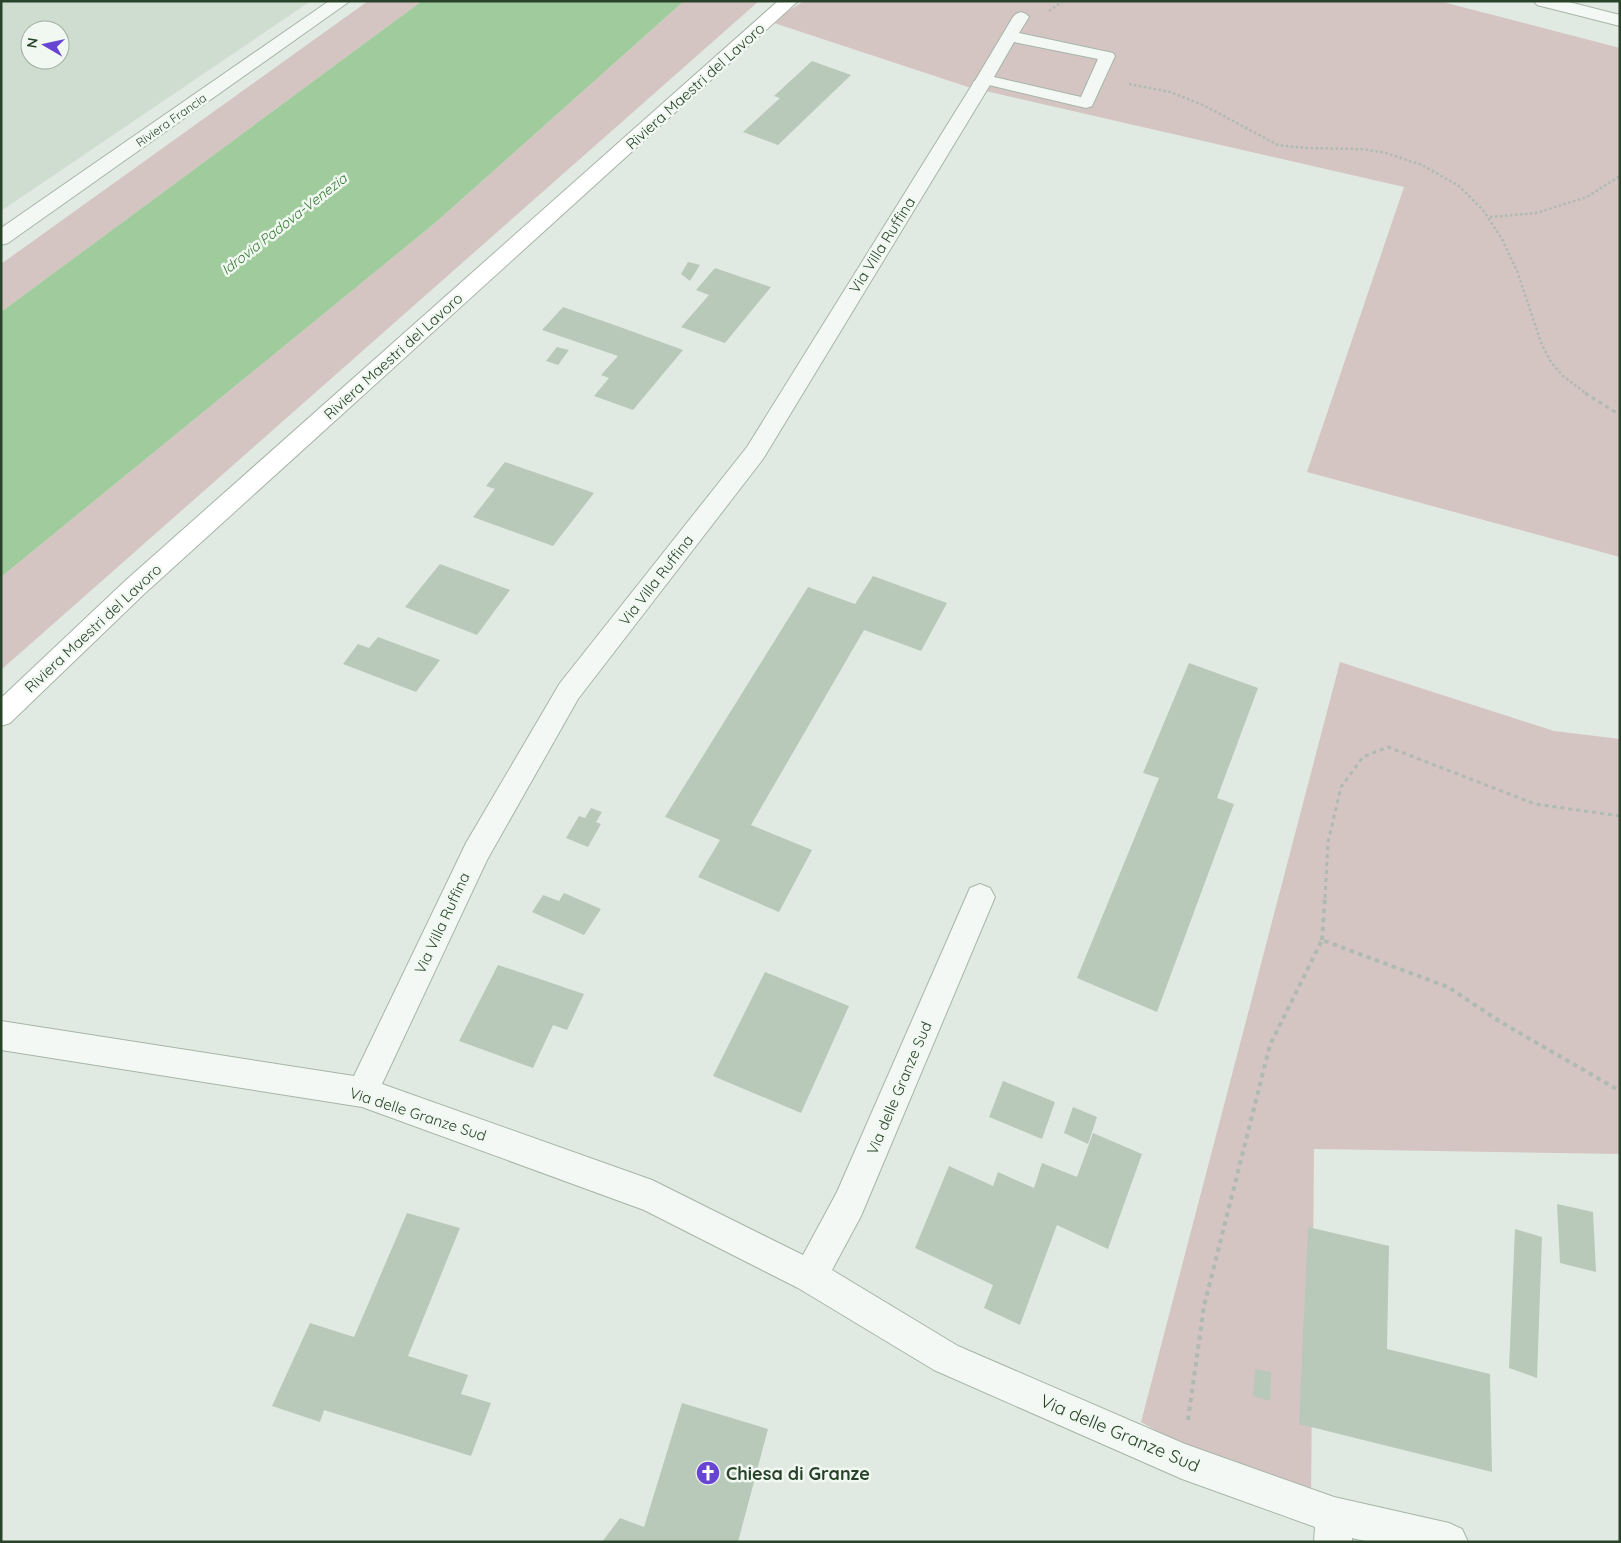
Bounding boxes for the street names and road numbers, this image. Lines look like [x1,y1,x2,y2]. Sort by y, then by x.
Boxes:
street label: Riviera Maestri del Lavoro [622,19,768,153]
street label: Riviera Francia [133,90,209,150]
street label: Via Villa Ruffina [845,193,919,297]
street label: Riviera Maestri del Lavoro [320,289,466,423]
street label: Via Villa Ruffina [615,531,697,629]
street label: Riviera Maestri del Lavoro [21,560,165,696]
street label: Via Villa Ruffina [410,869,474,977]
street label: Via delle Granze Sud [862,1019,936,1157]
street label: Via delle Granze Sud [347,1083,489,1145]
street label: Via delle Granze Sud [1037,1389,1203,1477]

